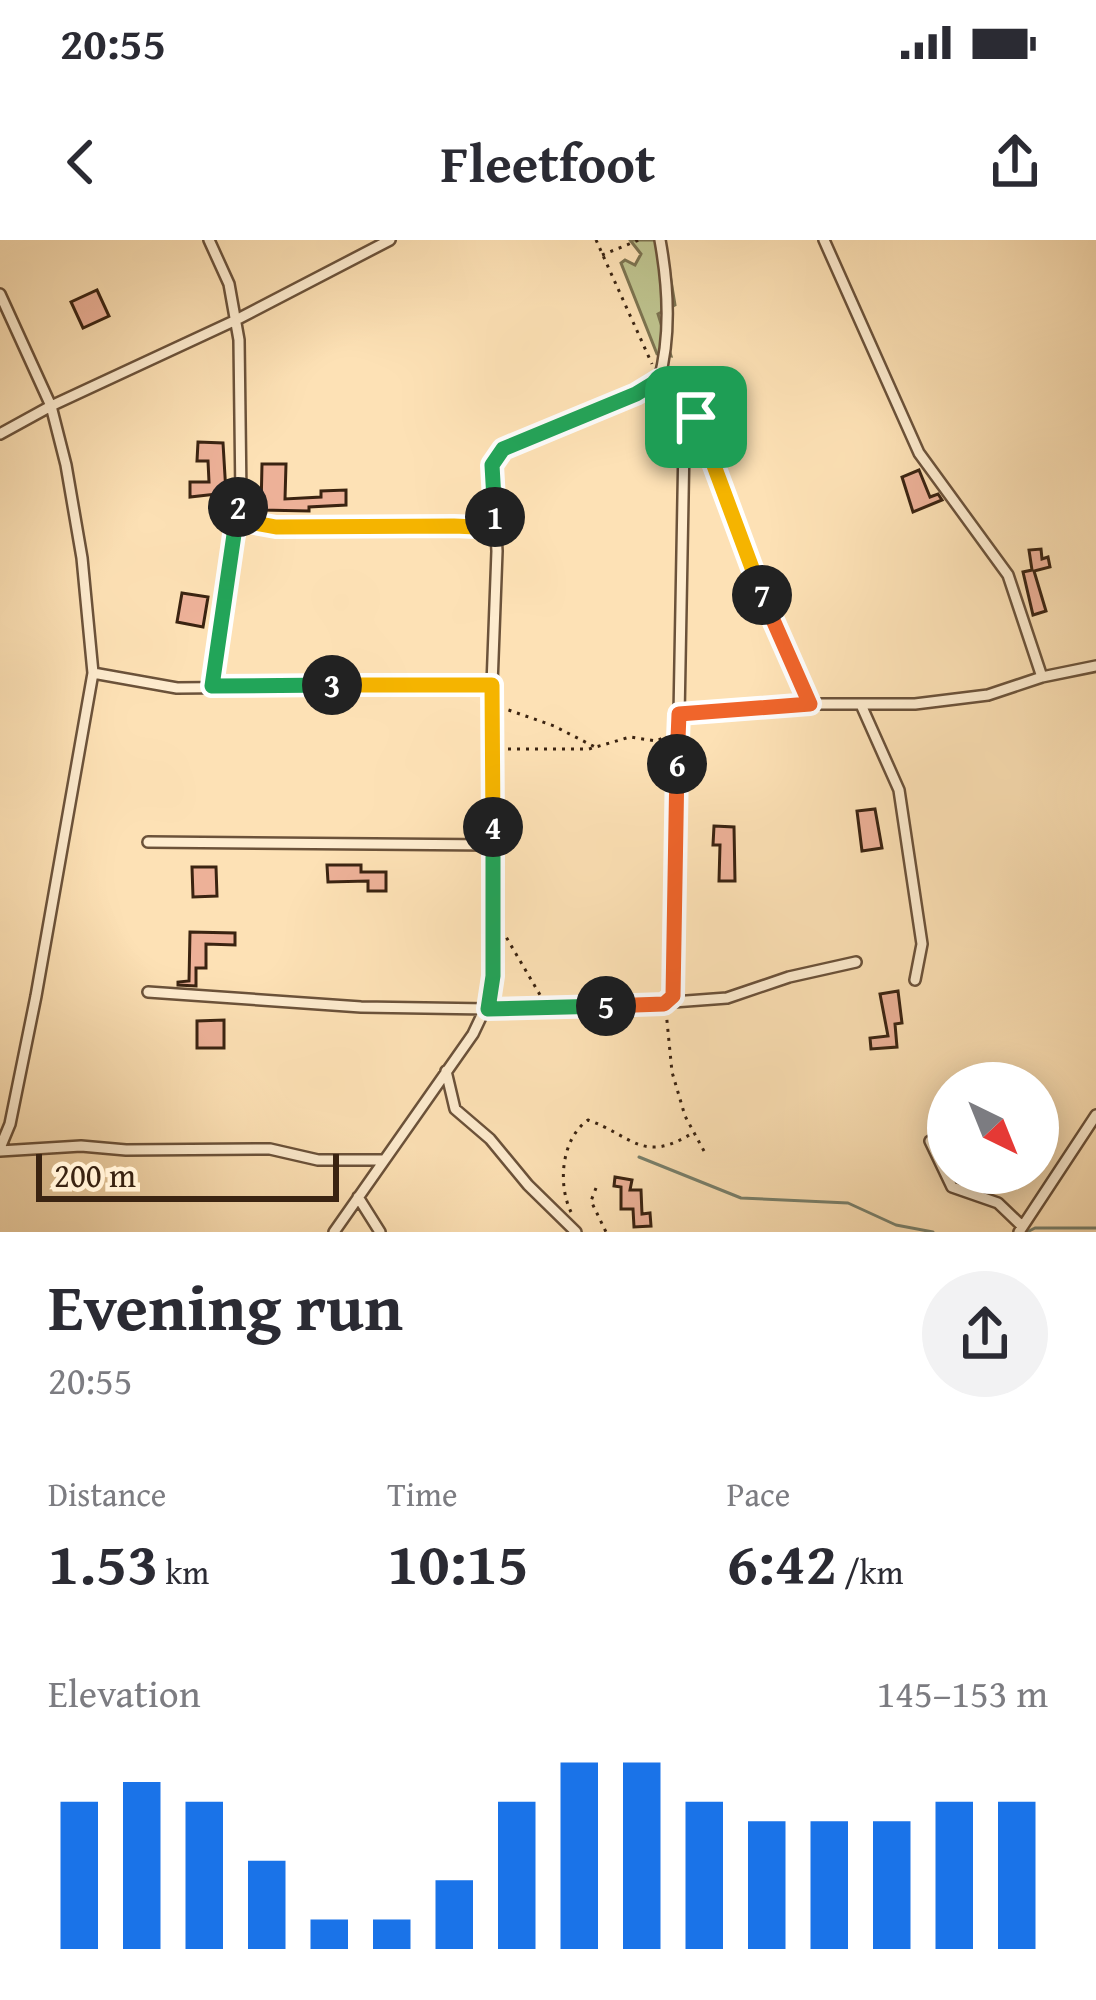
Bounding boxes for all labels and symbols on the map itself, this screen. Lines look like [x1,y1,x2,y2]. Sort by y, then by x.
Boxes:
pin [645,366,747,468]
pin: 2 [208,477,268,537]
pin: 1 [465,487,525,547]
pin: 7 [732,565,792,625]
pin: 3 [302,655,362,715]
pin: 6 [647,734,707,794]
pin: 4 [463,797,523,857]
pin: 5 [576,976,636,1036]
north arrow [927,1062,1059,1194]
scale bar [36,1148,339,1201]

